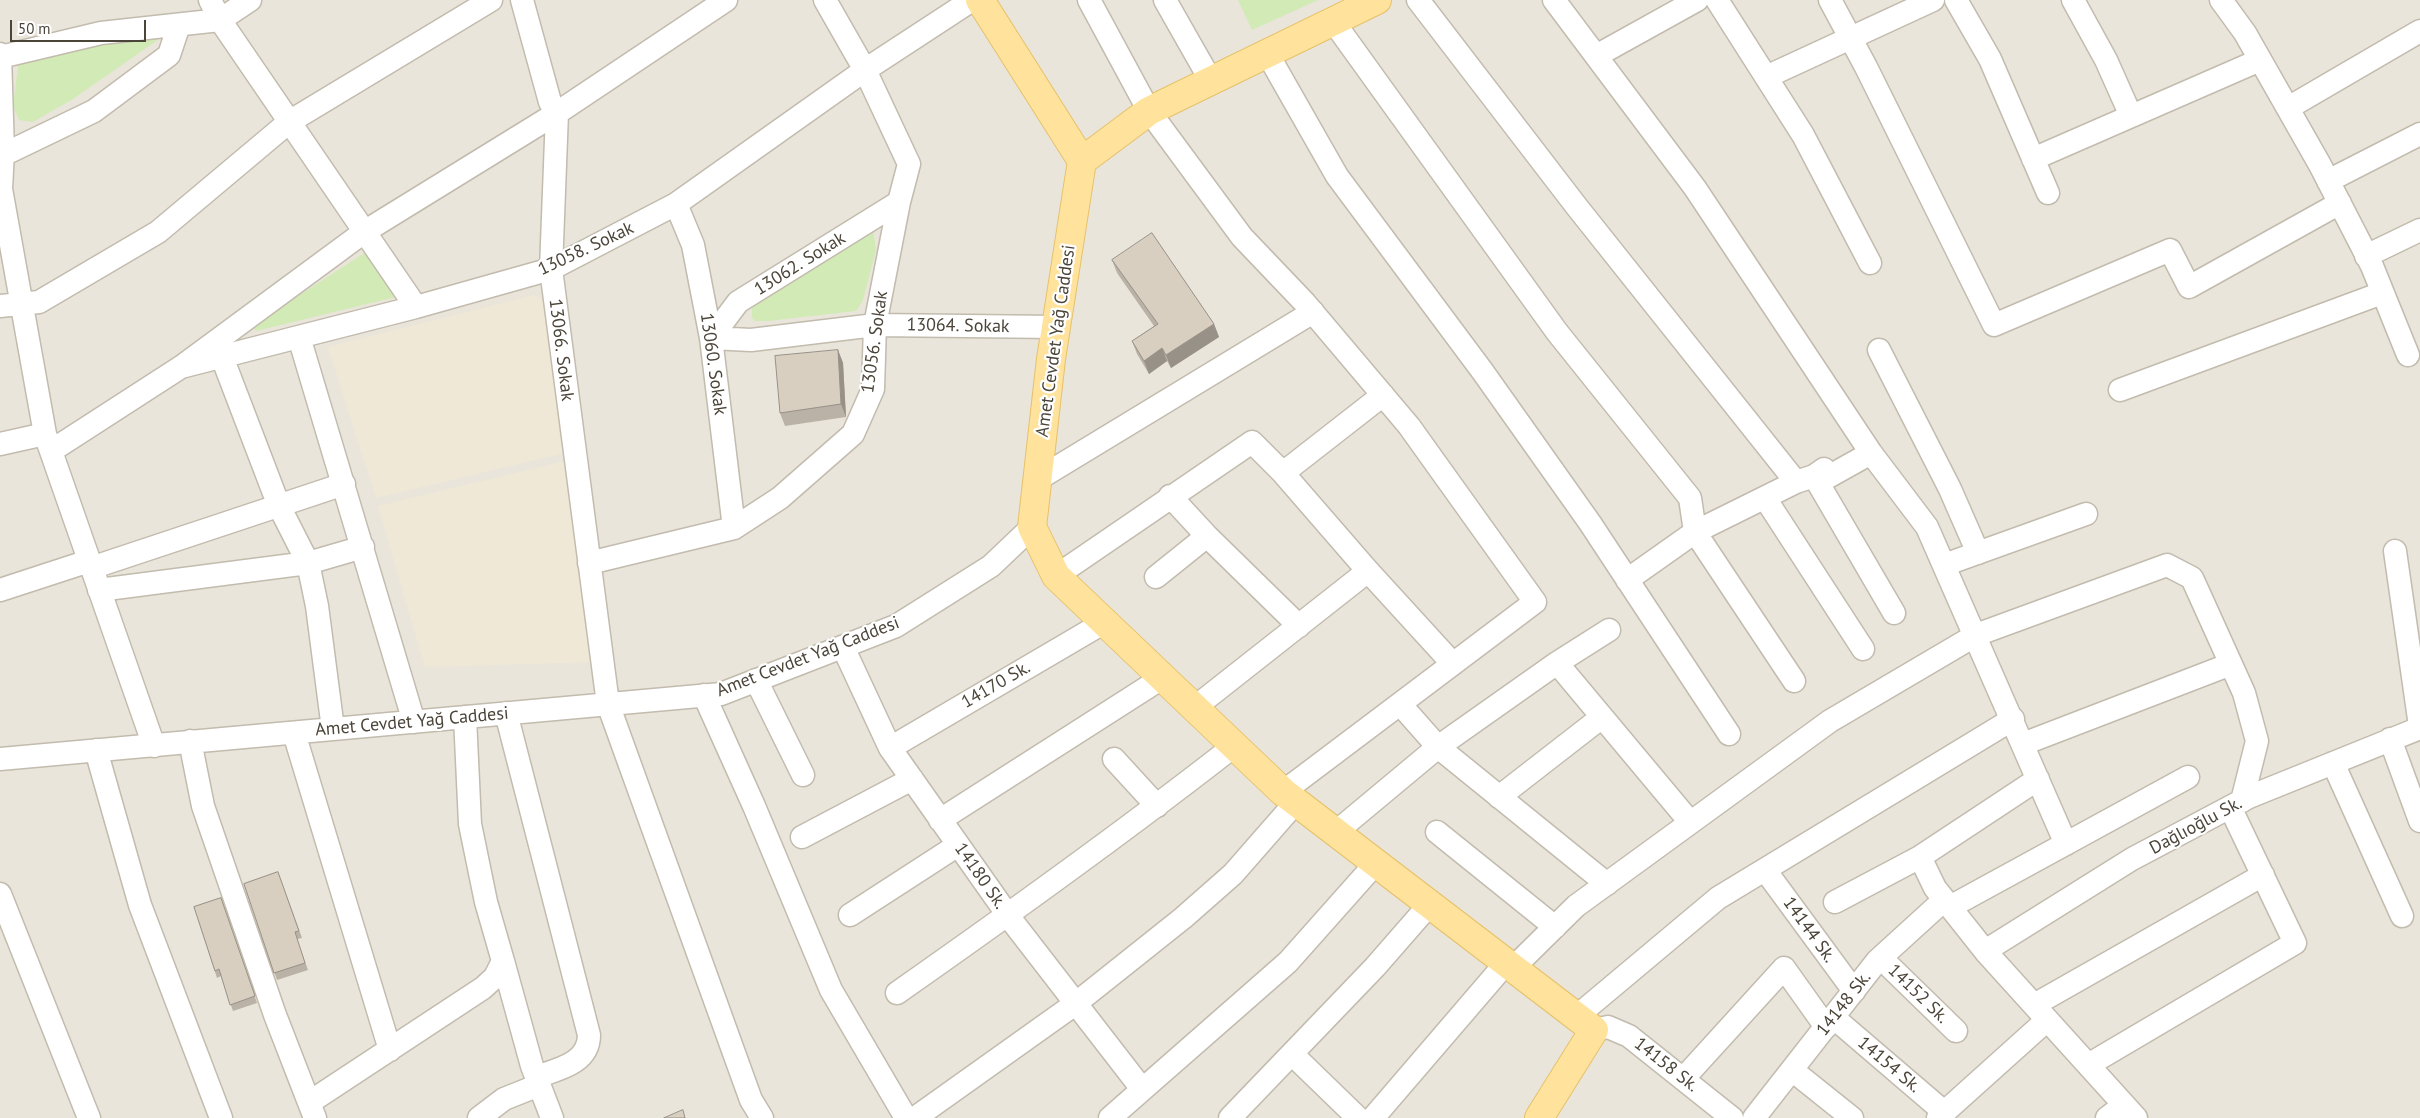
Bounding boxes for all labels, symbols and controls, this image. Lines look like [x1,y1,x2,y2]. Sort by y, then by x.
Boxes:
scale bar [12,10,149,42]
text: 50 m [18,19,51,38]
street label: 13058. Sokak [535,217,637,281]
street label: 13062. Sokak [751,228,849,300]
street label: Amet Cevdet Yağ Caddesi [1032,243,1080,439]
street label: 13056. Sokak [857,289,893,395]
street label: 13066. Sokak [544,298,578,402]
street label: 13060. Sokak [695,311,731,417]
street label: 13064. Sokak [906,314,1010,338]
street label: Amet Cevdet Yağ Caddesi [714,612,902,702]
street label: 14170 Sk. [958,657,1034,713]
street label: Amet Cevdet Yağ Caddesi [314,703,510,741]
street label: Dağlıoğlu Sk. [2146,793,2246,859]
street label: 14180 Sk. [949,839,1011,913]
street label: 14144 Sk. [1778,893,1840,967]
street label: 14152 Sk. [1883,960,1953,1028]
street label: 14148 Sk. [1812,967,1876,1041]
street label: 14154 Sk. [1853,1032,1925,1098]
street label: 14158 Sk. [1629,1033,1703,1097]

